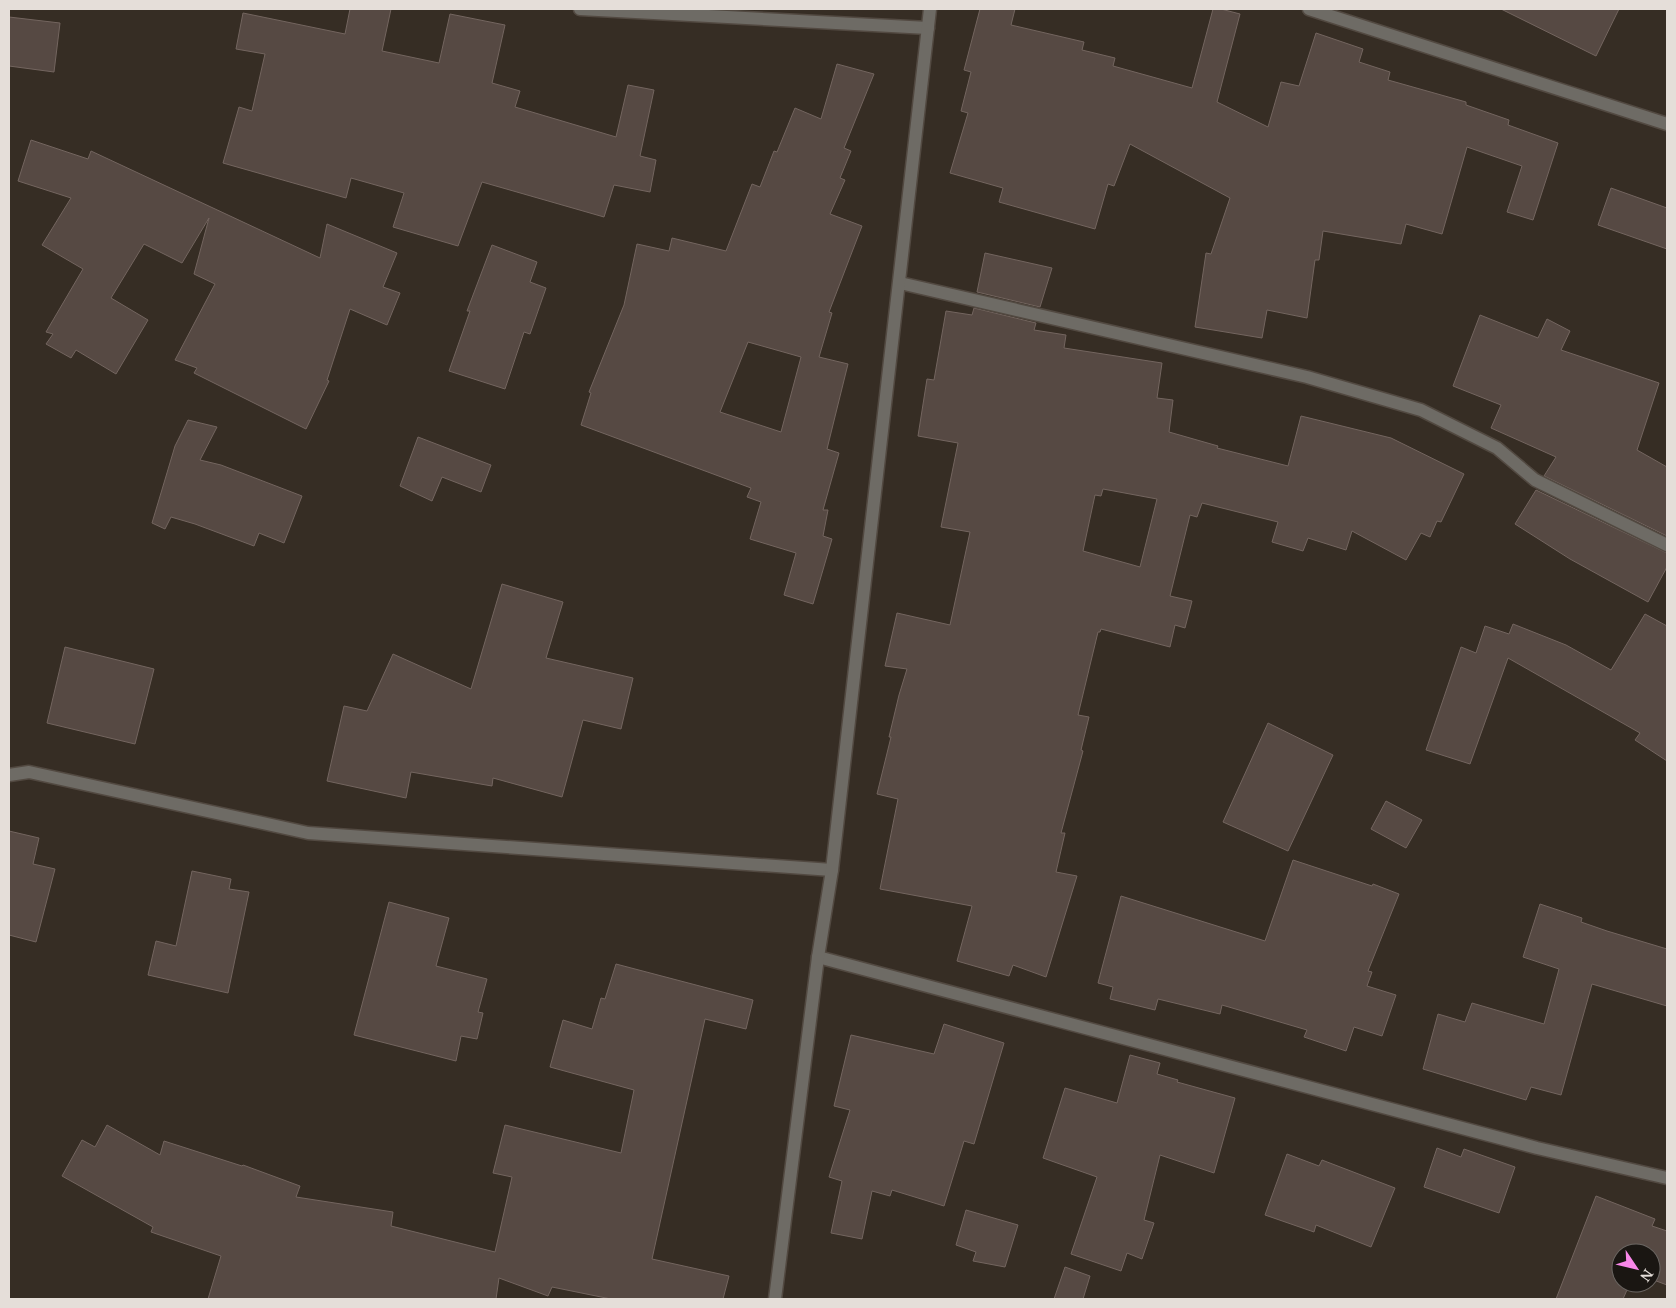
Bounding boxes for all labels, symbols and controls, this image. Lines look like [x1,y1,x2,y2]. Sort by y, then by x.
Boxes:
north arrow [1611,1243,1661,1293]
text: N [1636,1266,1658,1286]

